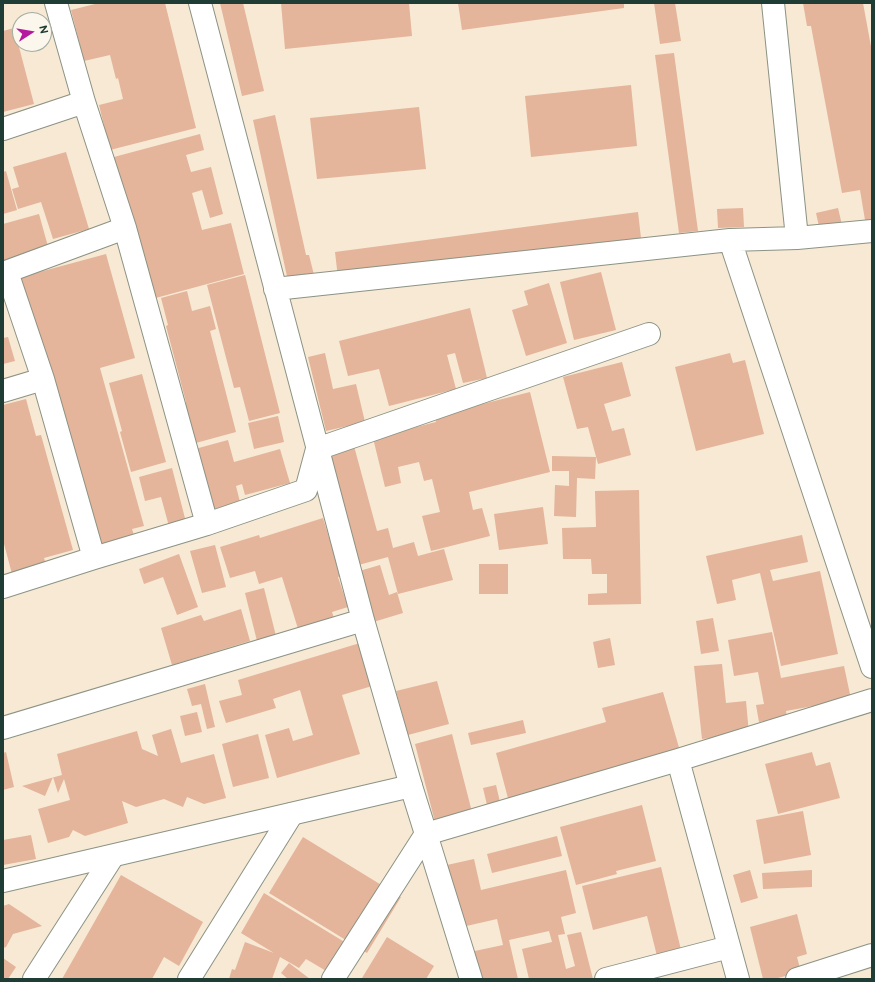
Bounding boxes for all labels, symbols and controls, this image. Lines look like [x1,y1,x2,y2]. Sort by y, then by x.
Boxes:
north arrow [12,12,52,52]
text: N [36,24,50,35]

